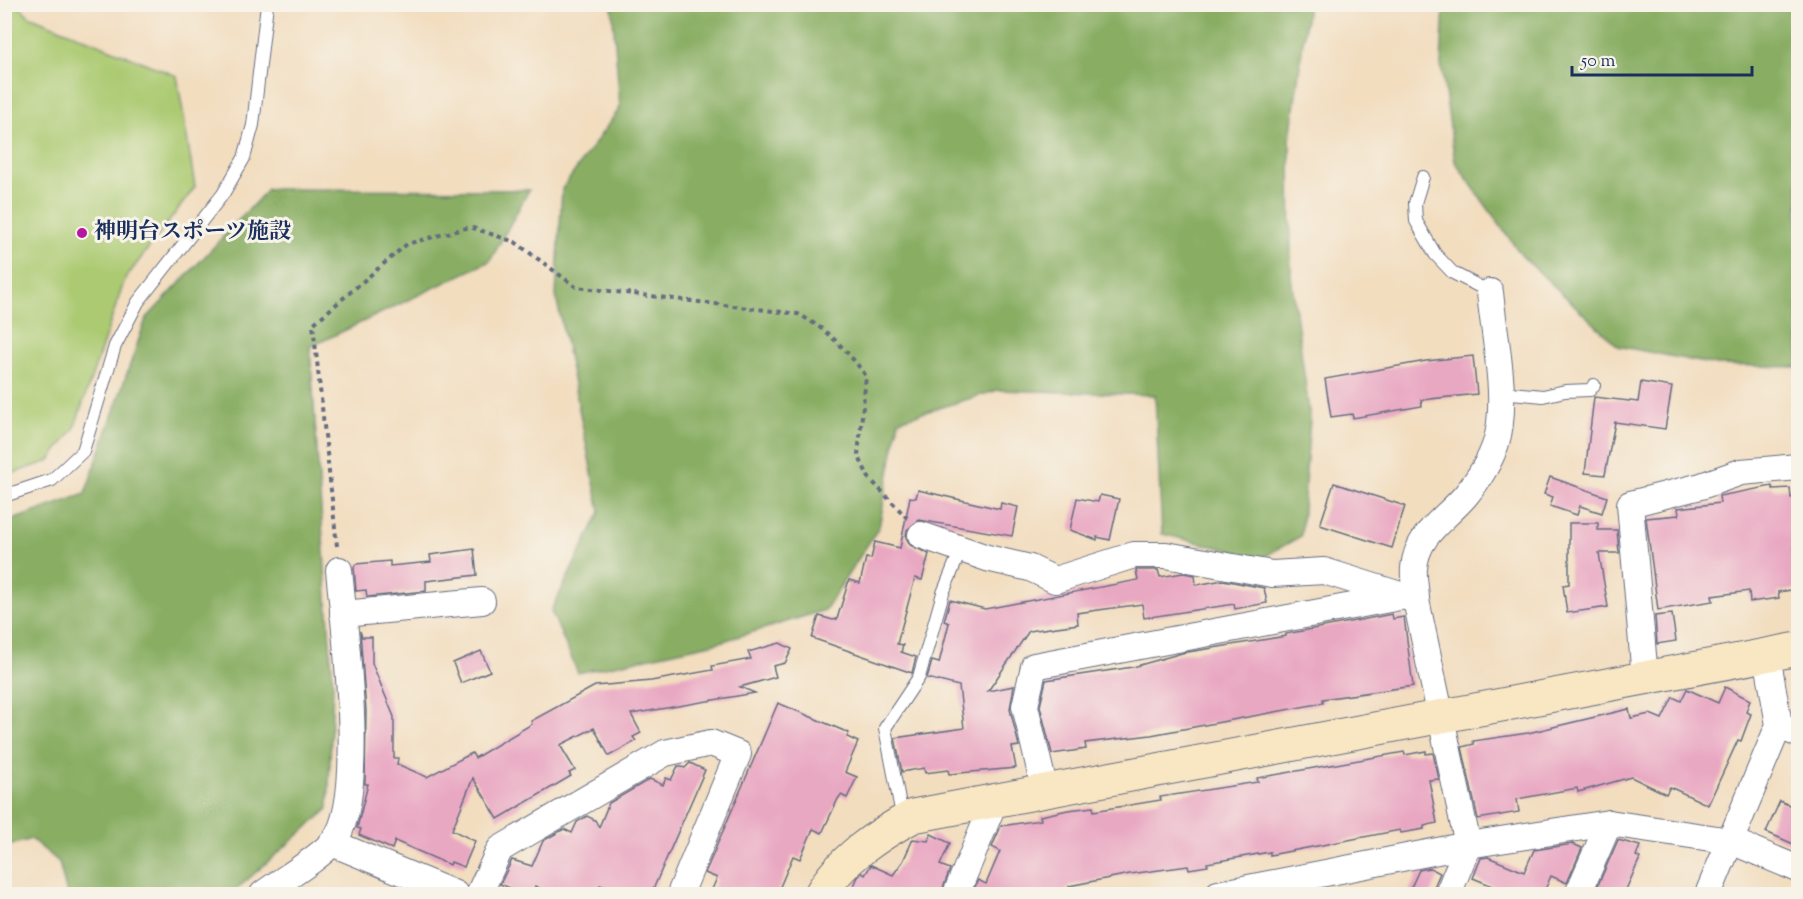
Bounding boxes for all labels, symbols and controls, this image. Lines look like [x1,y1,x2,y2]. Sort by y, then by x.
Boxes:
scale bar [1572,39,1752,77]
text: 50 m [1580,49,1616,75]
place label: 神明台スポーツ施設 [94,217,291,249]
marker: 神明台スポーツ施設 [75,226,89,240]

